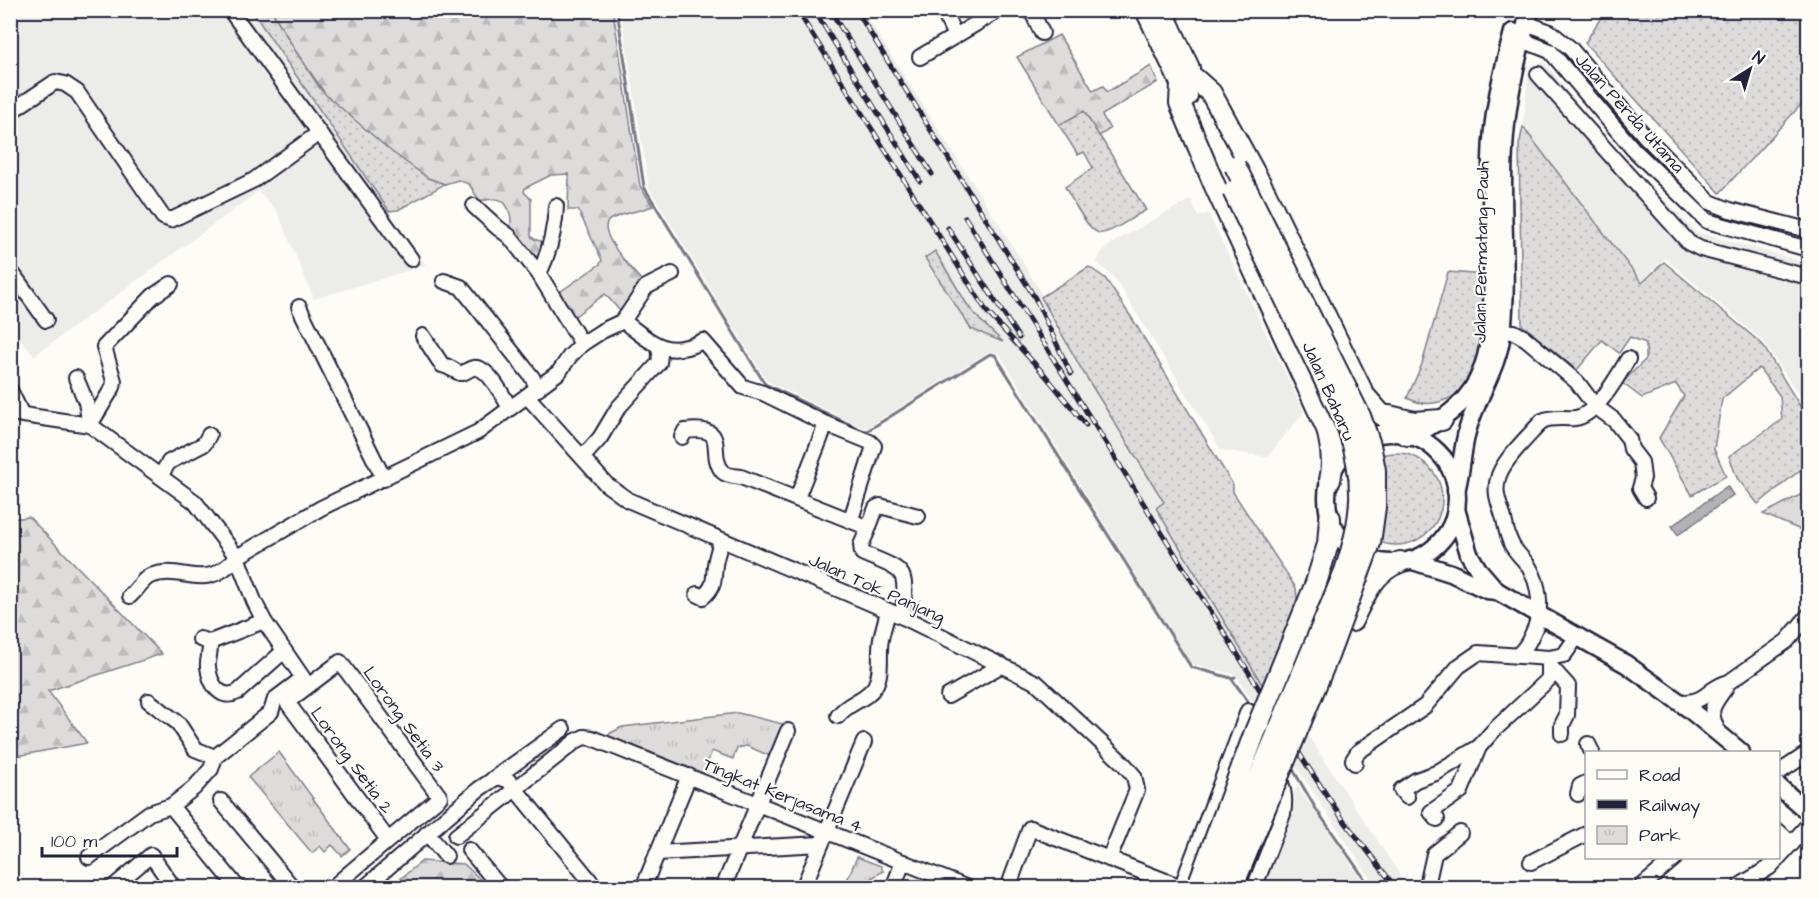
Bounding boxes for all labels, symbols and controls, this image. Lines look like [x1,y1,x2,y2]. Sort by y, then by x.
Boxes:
north arrow [1720,39,1780,99]
text: N [1748,46,1769,70]
street label: Jalan Perda Utama [1569,48,1690,179]
street label: Jalan Permatang Pauh [1467,161,1497,343]
street label: Jalan Baharu [1296,338,1362,445]
street label: Jalan Tok Panjang [804,547,949,631]
street label: Lorong Setia 3 [356,661,450,778]
street label: Lorong Setia 2 [304,702,399,820]
legend [1585,751,1780,859]
street label: Tingkat Kerjasama 4 [699,752,867,840]
text: Road [1639,763,1680,788]
text: Railway [1639,793,1700,819]
scale bar [42,820,177,858]
text: Park [1639,823,1681,848]
text: 100 m [51,829,97,854]

